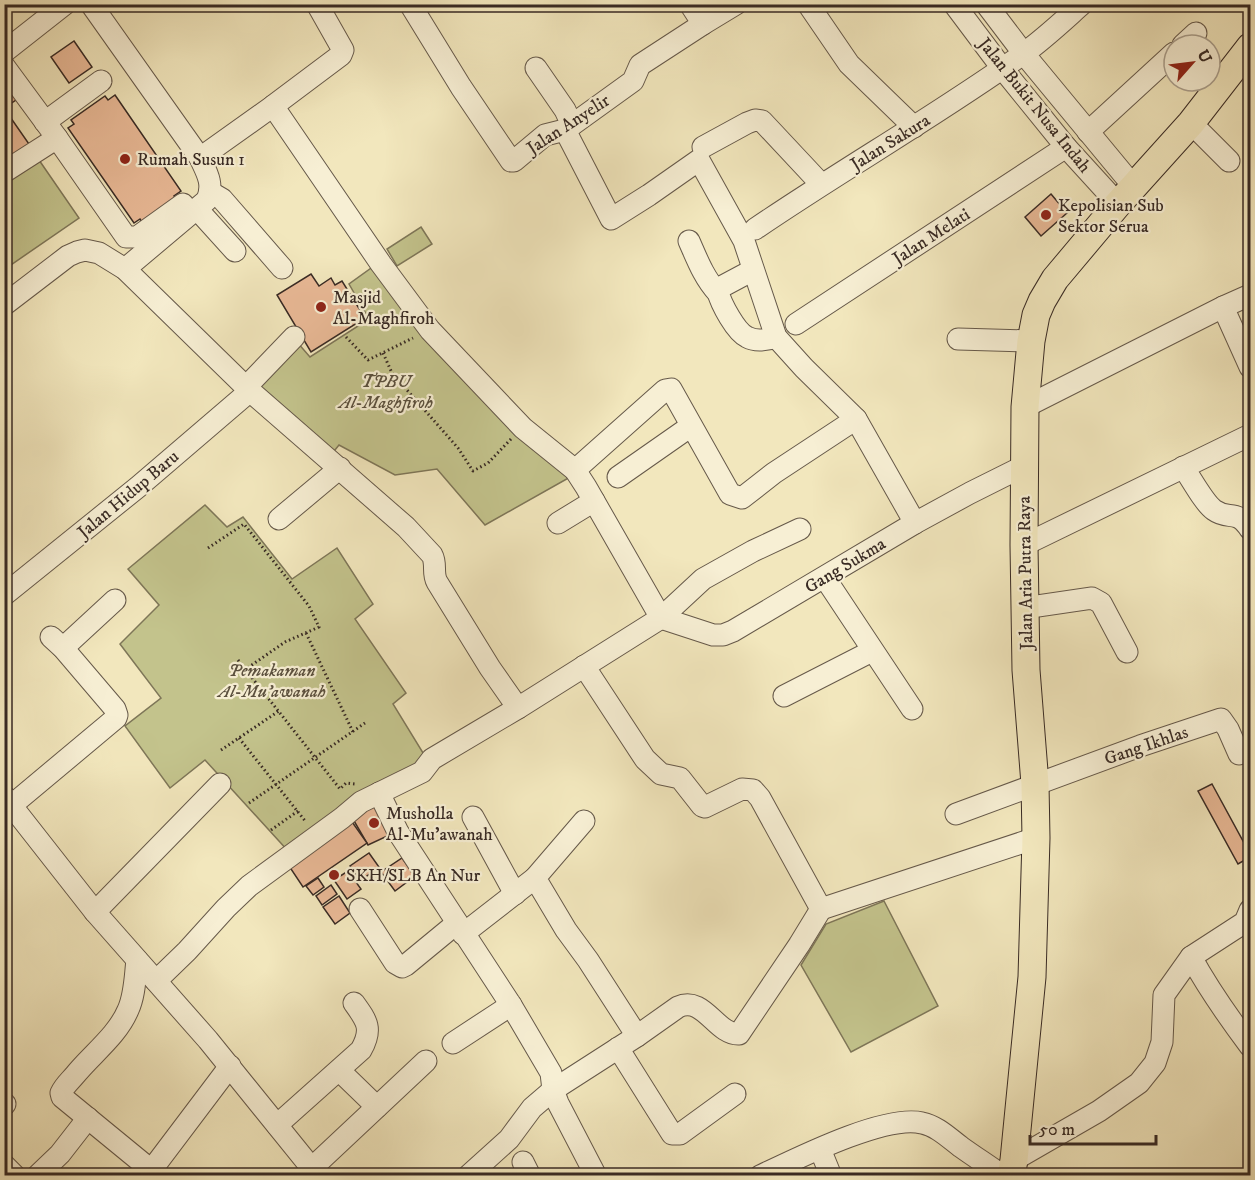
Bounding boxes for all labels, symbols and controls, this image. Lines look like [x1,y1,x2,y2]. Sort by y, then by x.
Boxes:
street label: Jalan Bukit Nusa Indah [972,32,1096,178]
north arrow [1162,33,1222,93]
text: U [1193,46,1216,67]
street label: Jalan Anyelir [521,90,614,161]
street label: Jalan Sakura [845,110,935,177]
place label: Rumah Susun 1 [137,149,245,171]
marker: Rumah Susun 1 [118,152,132,166]
place label: Kepolisian Sub Sektor Serua [1058,195,1164,238]
street label: Jalan Melati [887,204,974,271]
marker: Kepolisian Sub Sektor Serua [1039,208,1053,222]
place label: Masjid Al-Maghfiroh [333,287,435,330]
marker: Masjid Al-Maghfiroh [314,300,328,314]
park label: TPBU Al-Maghfiroh [337,371,433,414]
street label: Jalan Hidup Baru [72,446,184,545]
street label: Jalan Aria Putra Raya [1014,496,1038,652]
street label: Gang Sukma [801,533,890,599]
park label: Pemakaman Al-Mu'awanah [216,660,326,703]
street label: Gang Ikhlas [1102,721,1191,771]
place label: Musholla Al-Mu'awanah [386,803,493,846]
marker: Musholla Al-Mu'awanah [367,816,381,830]
place label: SKH/SLB An Nur [346,865,481,887]
marker: SKH/SLB An Nur [327,868,341,882]
scale bar [1030,1108,1156,1146]
text: 50 m [1039,1119,1075,1141]

